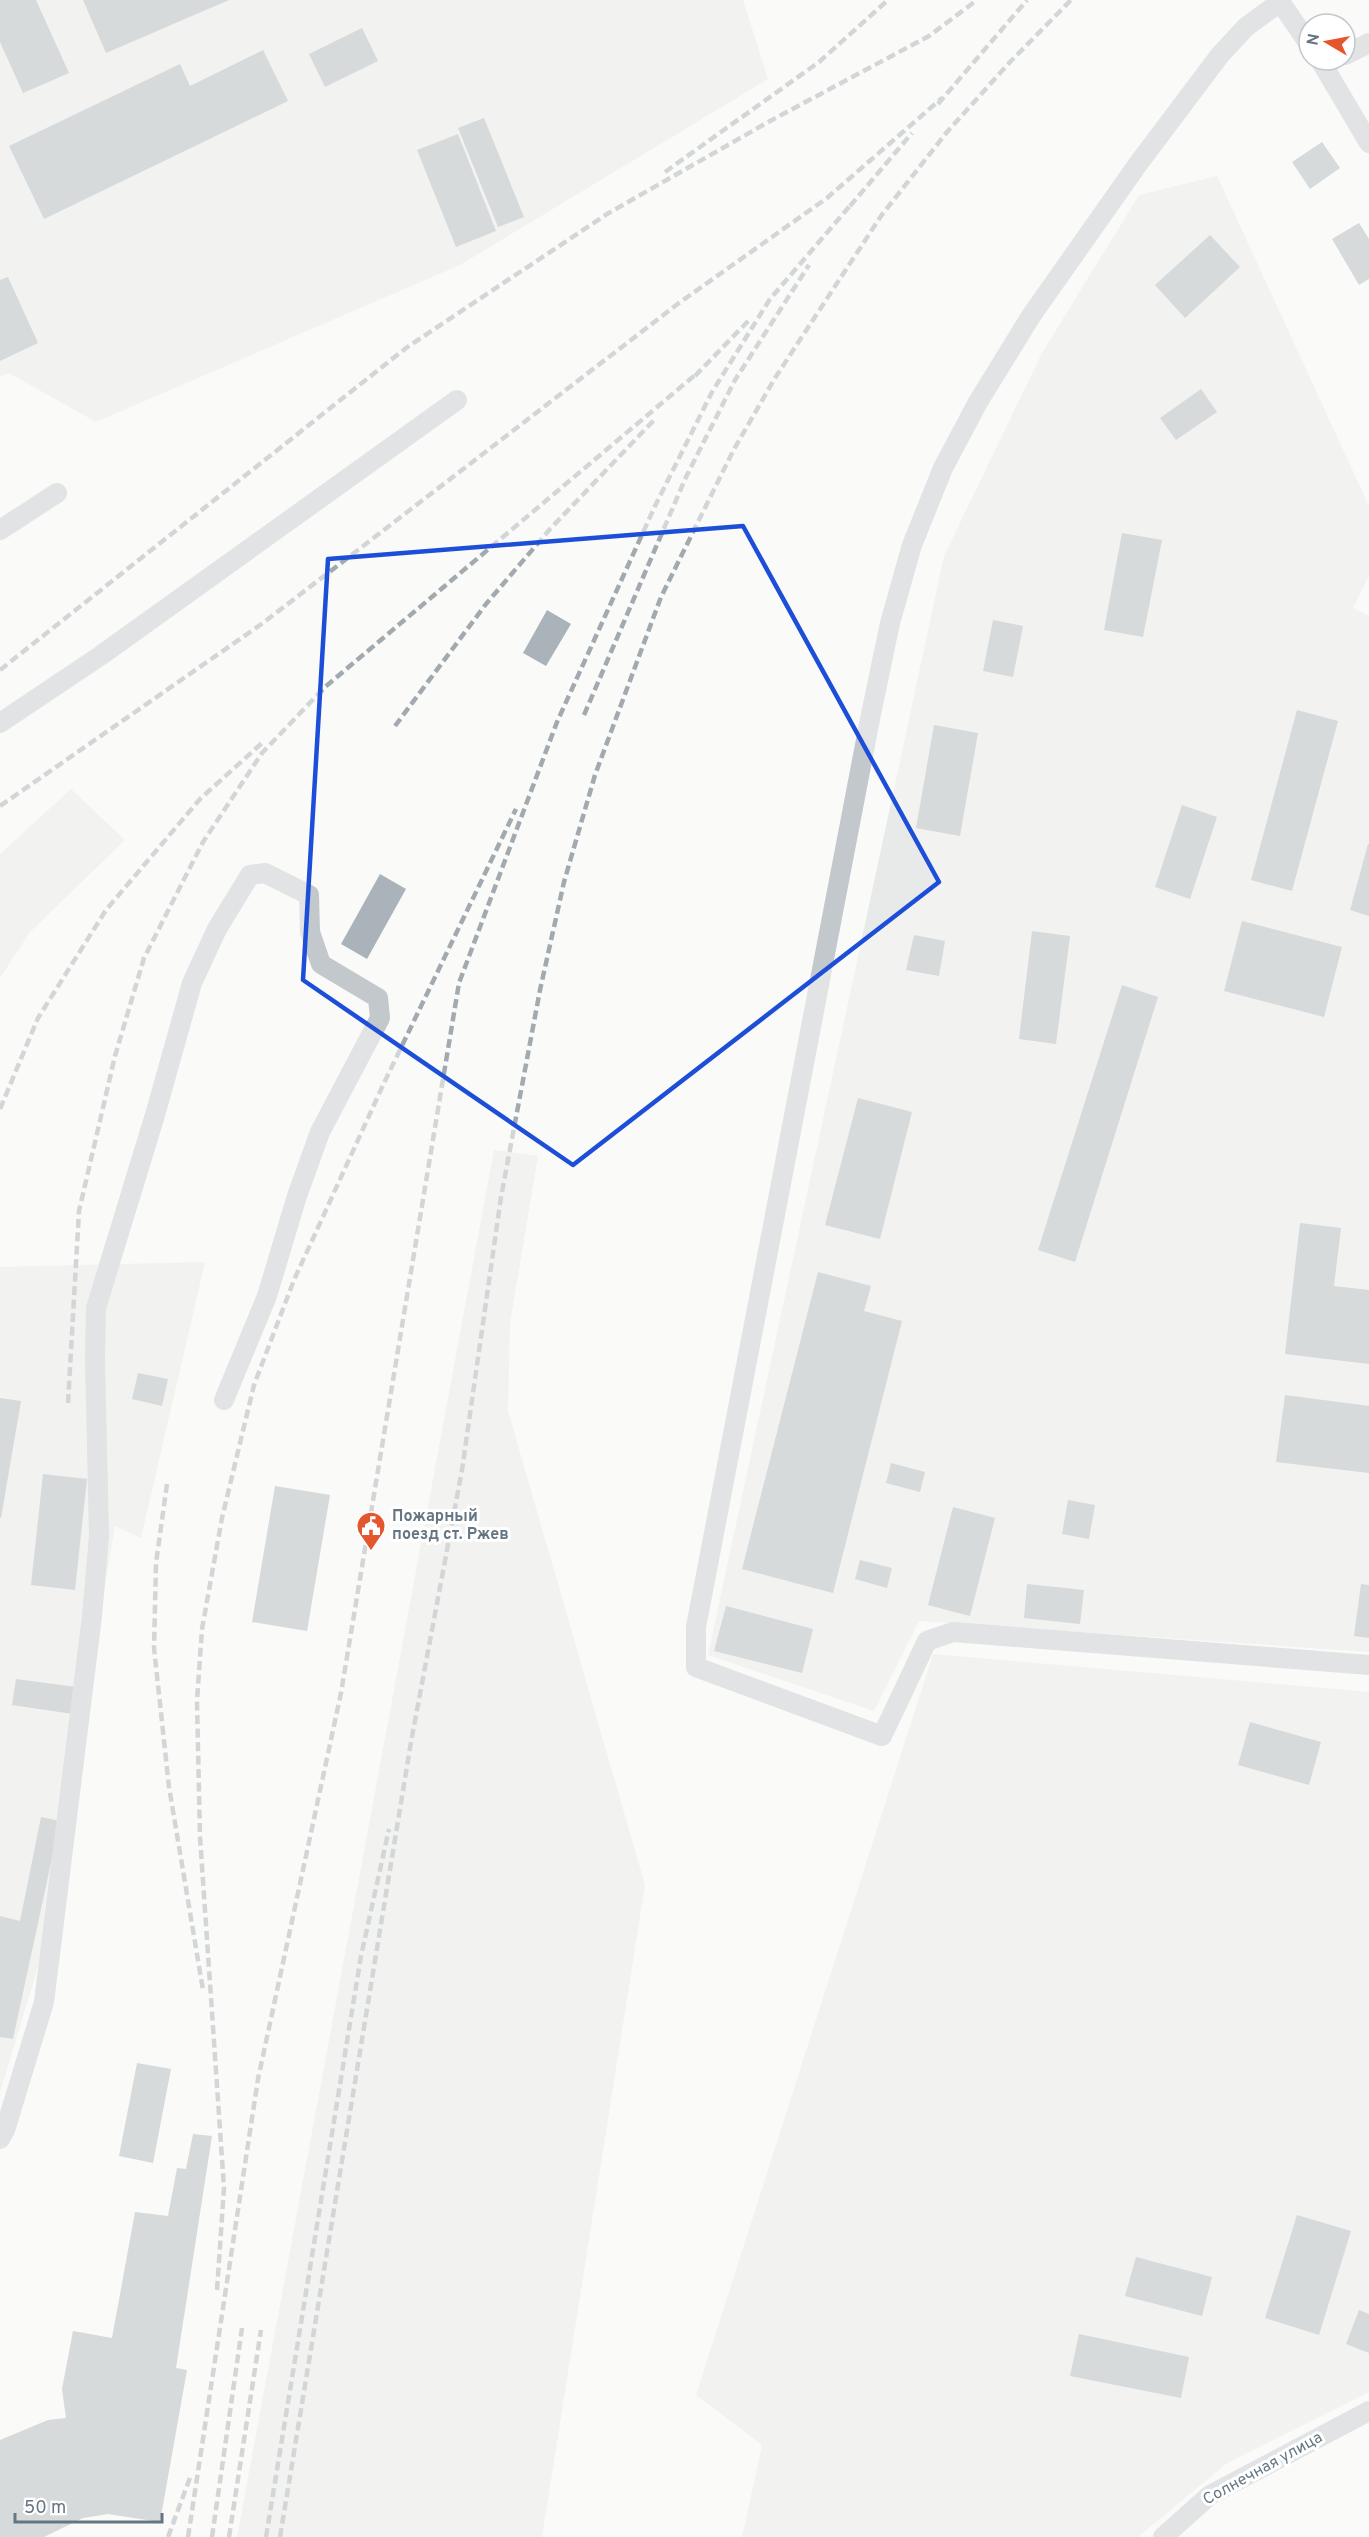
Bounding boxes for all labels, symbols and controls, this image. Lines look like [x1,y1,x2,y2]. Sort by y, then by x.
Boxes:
north arrow [1297,12,1357,72]
text: N [1303,32,1325,47]
place label: Пожарный поезд ст. Ржев [392,1507,509,1545]
public building icon: Пожарный поезд ст. Ржев [355,1510,387,1552]
street label: Солнечная улица [1200,2428,1326,2510]
scale bar [15,2486,162,2524]
text: 50 m [24,2497,66,2520]

